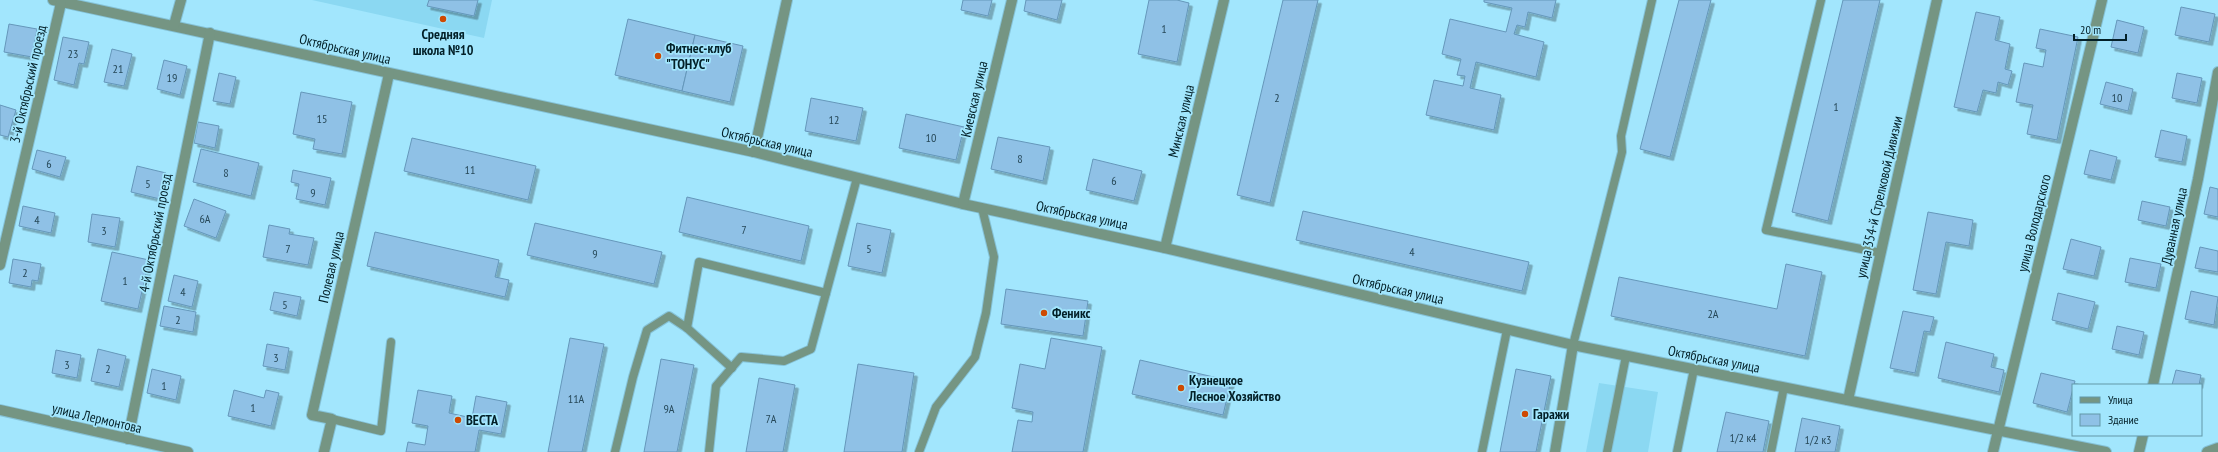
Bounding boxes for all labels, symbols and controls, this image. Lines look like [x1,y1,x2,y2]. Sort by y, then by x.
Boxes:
marker: Средняя школа №10 [438,14,448,24]
scale bar [2074,16,2126,42]
house number: 1 [1161,21,1167,36]
text: 20 m [2080,22,2101,37]
street label: 3-й Октябрьский проезд [6,23,50,145]
place label: Средняя школа №10 [413,25,474,59]
street label: Октябрьская улица [297,30,393,68]
place label: Фитнес-клуб "ТОНУС" [666,39,732,73]
house number: 23 [68,46,78,61]
marker: Фитнес-клуб "ТОНУС" [653,51,663,61]
street label: Киевская улица [957,59,991,139]
house number: 21 [113,61,123,76]
house number: 19 [167,70,177,85]
street label: Минская улица [1164,83,1198,159]
house number: 2 [1274,90,1280,105]
house number: 10 [2112,90,2122,105]
house number: 1 [1833,99,1839,114]
house number: 15 [317,111,327,126]
house number: 12 [829,112,839,127]
street label: улица 354-й Стрелковой Дивизии [1852,114,1906,280]
street label: Октябрьская улица [719,123,815,161]
house number: 10 [926,130,936,145]
house number: 8 [1017,151,1023,166]
house number: 6 [46,156,52,171]
house number: 11 [465,162,475,177]
house number: 8 [223,165,229,180]
street label: 4-й Октябрьский проезд [135,172,175,294]
street label: улица Володарского [2013,172,2055,274]
house number: 6 [1111,173,1117,188]
house number: 5 [145,176,151,191]
house number: 9 [310,185,316,200]
street label: Дуванная улица [2157,186,2191,266]
street label: Октябрьская улица [1034,196,1130,234]
house number: 6А [199,211,211,226]
house number: 4 [34,212,40,227]
house number: 7 [741,222,747,237]
house number: 3 [101,223,107,238]
street label: Полевая улица [314,229,348,305]
house number: 7 [285,241,291,256]
house number: 5 [866,241,872,256]
house number: 4 [1409,244,1415,259]
house number: 9 [592,246,598,261]
house number: 2 [22,265,28,280]
street label: Октябрьская улица [1350,270,1446,308]
house number: 1 [122,273,128,288]
house number: 4 [180,284,186,299]
house number: 5 [282,297,288,312]
place label: Феникс [1052,304,1090,322]
house number: 2А [1707,306,1719,321]
marker: Феникс [1039,308,1049,318]
house number: 2 [175,312,181,327]
street label: Октябрьская улица [1666,341,1762,377]
house number: 3 [273,350,279,365]
house number: 3 [64,357,70,372]
house number: 2 [105,361,111,376]
place label: Кузнецкое Лесное Хозяйство [1188,371,1281,405]
house number: 1 [161,378,167,393]
marker: Кузнецкое Лесное Хозяйство [1176,383,1186,393]
legend [2072,384,2202,436]
house number: 11А [568,391,585,406]
text: Улица [2108,392,2133,407]
street label: улица Лермонтова [50,399,144,437]
house number: 1 [250,400,256,415]
house number: 9А [663,401,675,416]
place label: Гаражи [1533,405,1569,423]
marker: Гаражи [1520,409,1530,419]
place label: ВЕСТА [466,411,499,429]
house number: 7А [765,411,777,426]
text: Здание [2108,412,2139,427]
marker: ВЕСТА [453,415,463,425]
house number: 1/2 к4 [1730,430,1757,445]
house number: 1/2 к3 [1805,432,1831,447]

